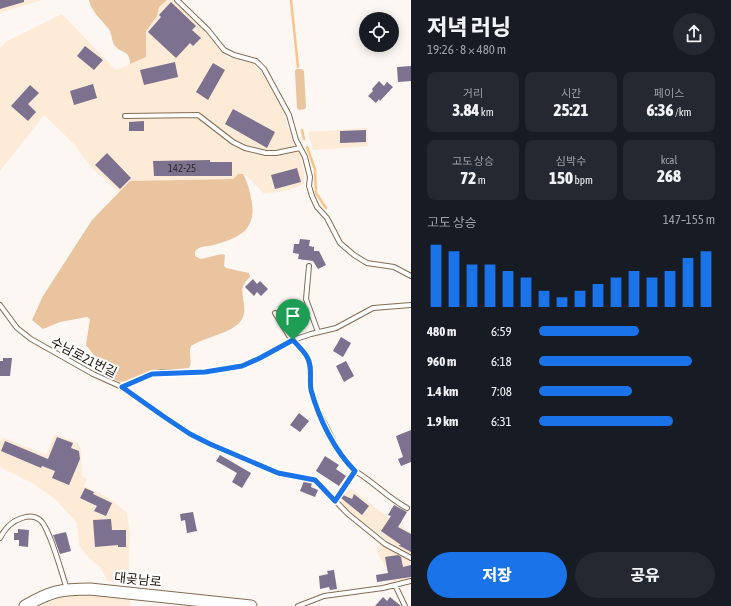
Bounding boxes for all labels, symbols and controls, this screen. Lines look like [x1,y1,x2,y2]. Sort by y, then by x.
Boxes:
map controls [359,12,399,52]
button: locate [359,12,399,52]
button: share [673,13,715,55]
text: 저녁 러닝 [427,14,511,40]
text: 19:26 · 8 × 480 m [427,42,506,57]
text: 거리 [463,87,483,99]
text: 시간 [561,87,581,99]
text: 페이스 [654,87,684,99]
text: 3.84 [452,100,479,120]
text: 25:21 [554,100,589,120]
text: 6:36 [647,100,674,120]
text: km [479,106,494,118]
text: /km [674,106,692,118]
text: kcal [661,154,677,166]
text: 고도 상승 [452,155,494,167]
text: 심박수 [556,155,586,167]
house number: 142-25 [168,162,196,174]
text: 268 [657,166,681,186]
text: 72 [460,168,476,188]
text: 150 [549,168,573,188]
text: m [476,174,486,186]
text: bpm [573,174,593,186]
text: 147–155 m [663,212,715,227]
text: 고도 상승 [427,215,477,230]
pin [276,299,310,340]
icon: arrive [282,305,304,327]
text: 480 m [427,324,456,339]
text: 6:59 [491,324,512,339]
street label: 수남로21번길 [48,334,119,380]
text: 960 m [427,354,456,369]
text: 6:18 [491,354,512,369]
text: 1.4 km [427,384,458,399]
text: 7:08 [491,384,512,399]
text: 1.9 km [427,414,458,429]
text: 6:31 [491,414,512,429]
button: 저장 [427,552,567,598]
button: 공유 [575,552,715,598]
street label: 대곶남로 [113,570,163,589]

